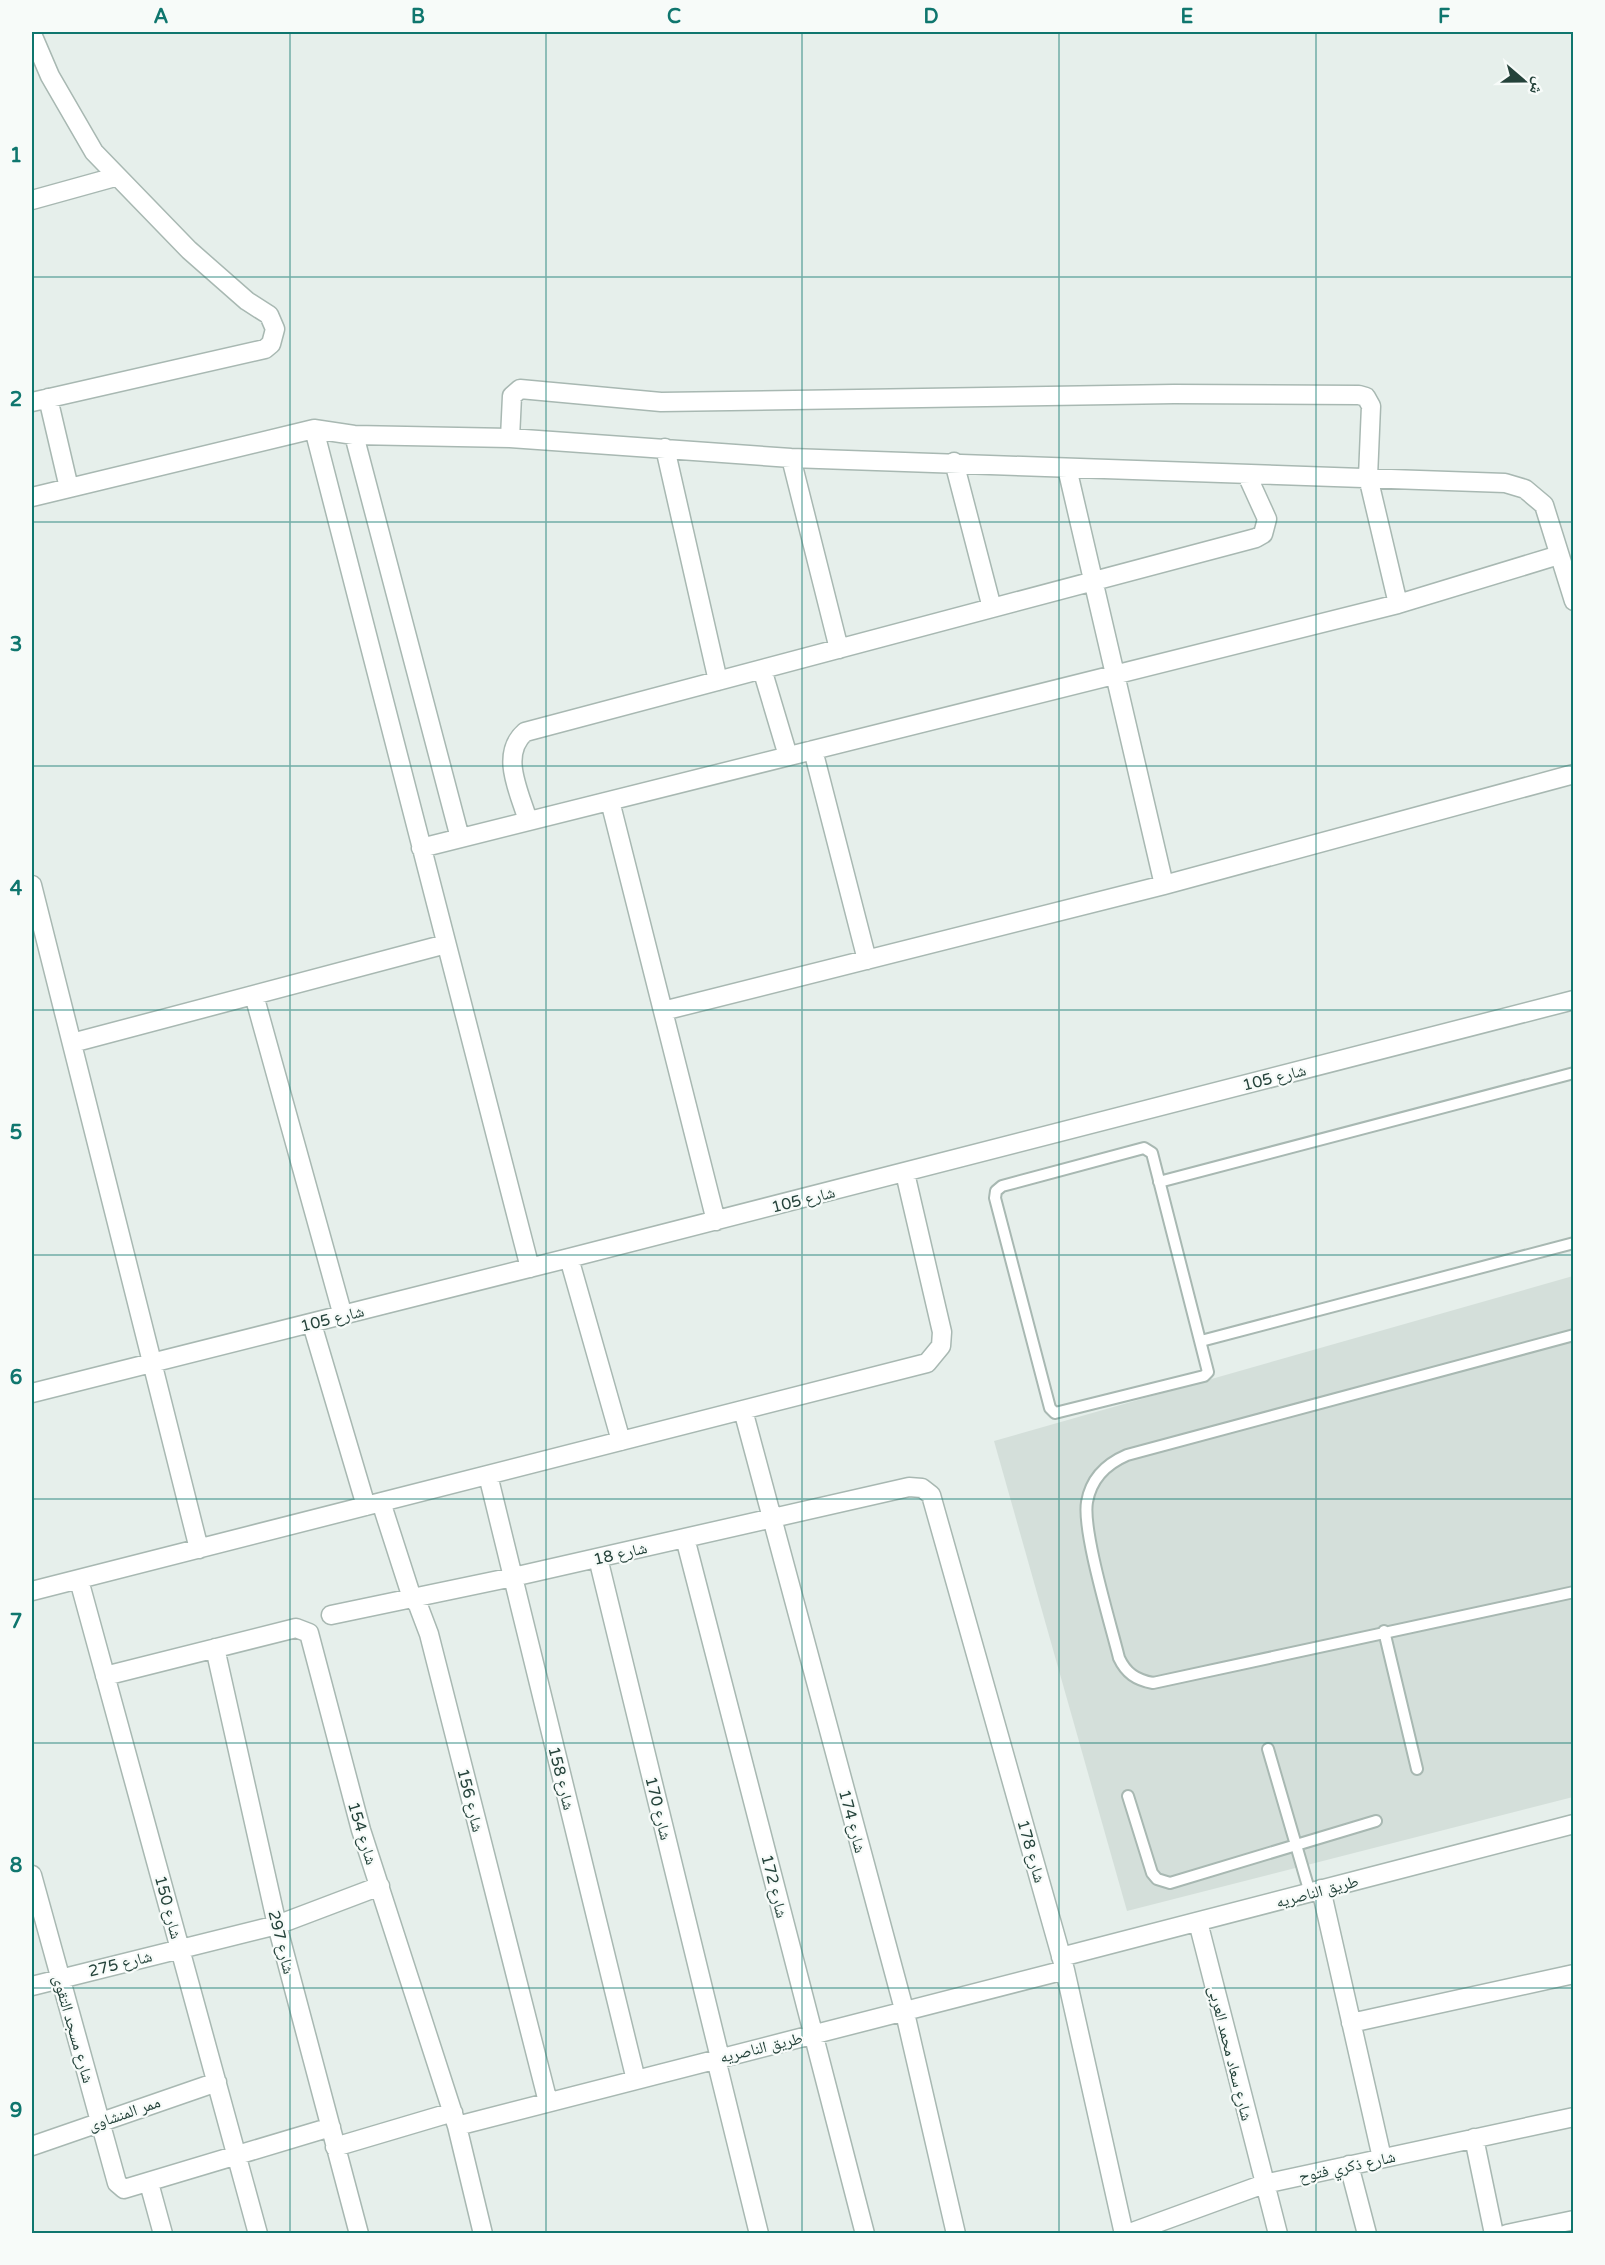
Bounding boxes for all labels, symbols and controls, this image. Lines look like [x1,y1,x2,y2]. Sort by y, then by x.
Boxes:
text: A [154,5,169,29]
text: B [411,5,425,29]
text: C [667,5,681,29]
text: D [923,5,939,29]
text: E [1181,5,1194,29]
text: F [1438,5,1450,29]
north arrow [1494,51,1554,111]
text: ش [1525,74,1549,97]
text: 1 [10,144,22,168]
text: 2 [10,388,22,412]
text: 3 [10,633,22,657]
text: 4 [10,877,23,901]
street label: شارع 105 [1240,1060,1308,1096]
text: 5 [10,1121,22,1145]
street label: شارع 105 [769,1182,837,1218]
street label: شارع 105 [298,1301,366,1337]
text: 6 [10,1366,22,1390]
street label: شارع 18 [591,1538,649,1570]
text: 7 [10,1610,22,1634]
street label: شارع 158 [543,1744,579,1812]
street label: شارع 156 [452,1766,488,1834]
street label: شارع 170 [640,1774,676,1842]
street label: شارع 174 [834,1787,870,1855]
street label: شارع 154 [343,1799,381,1867]
street label: شارع 178 [1013,1817,1050,1885]
street label: شارع 172 [756,1852,792,1920]
text: 8 [10,1854,22,1878]
street label: طريق الناصريه [1274,1871,1361,1913]
street label: شارع 150 [150,1873,186,1941]
street label: شارع 297 [263,1908,299,1976]
street label: شارع 275 [86,1946,154,1982]
street label: شارع مسجد التقوى [48,1973,98,2086]
street label: شارع سعاد محمد العربى [1204,1984,1256,2123]
street label: طريق الناصريه [718,2028,805,2068]
street label: ممر المنشاوى [86,2092,163,2136]
text: 9 [10,2099,22,2123]
street label: شارع ذكري فتوح [1297,2147,1398,2189]

